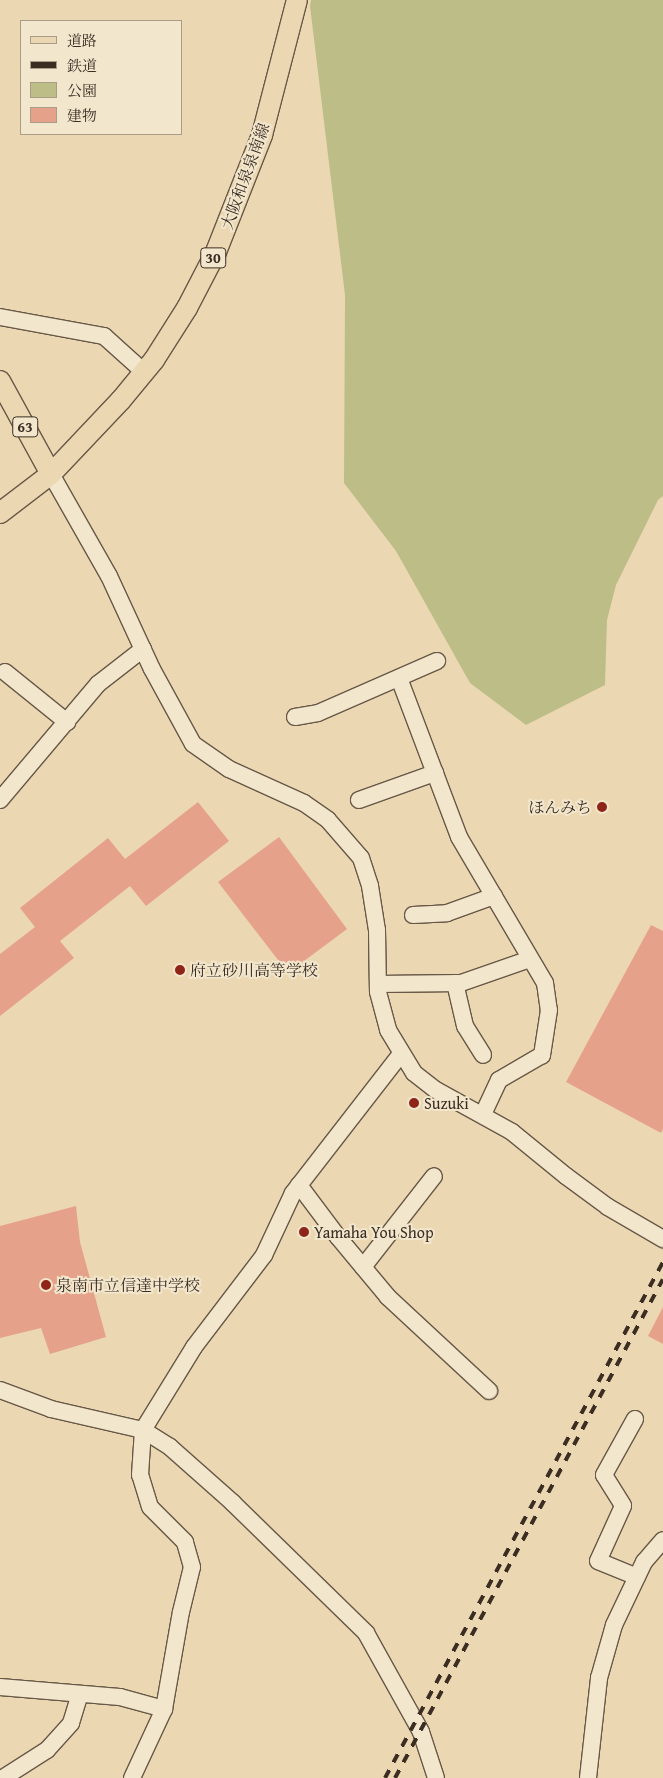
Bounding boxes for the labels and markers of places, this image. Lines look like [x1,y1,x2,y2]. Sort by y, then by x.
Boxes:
place label: ほんみち [528,797,592,817]
marker: ほんみち [596,801,608,813]
place label: 府立砂川高等学校 [190,960,318,980]
marker: 府立砂川高等学校 [174,964,186,976]
place label: Suzuki [424,1093,469,1113]
marker: Suzuki [408,1097,420,1109]
place label: Yamaha You Shop [314,1222,434,1242]
marker: Yamaha You Shop [298,1226,310,1238]
place label: 泉南市立信達中学校 [56,1275,200,1295]
marker: 泉南市立信達中学校 [40,1279,52,1291]

